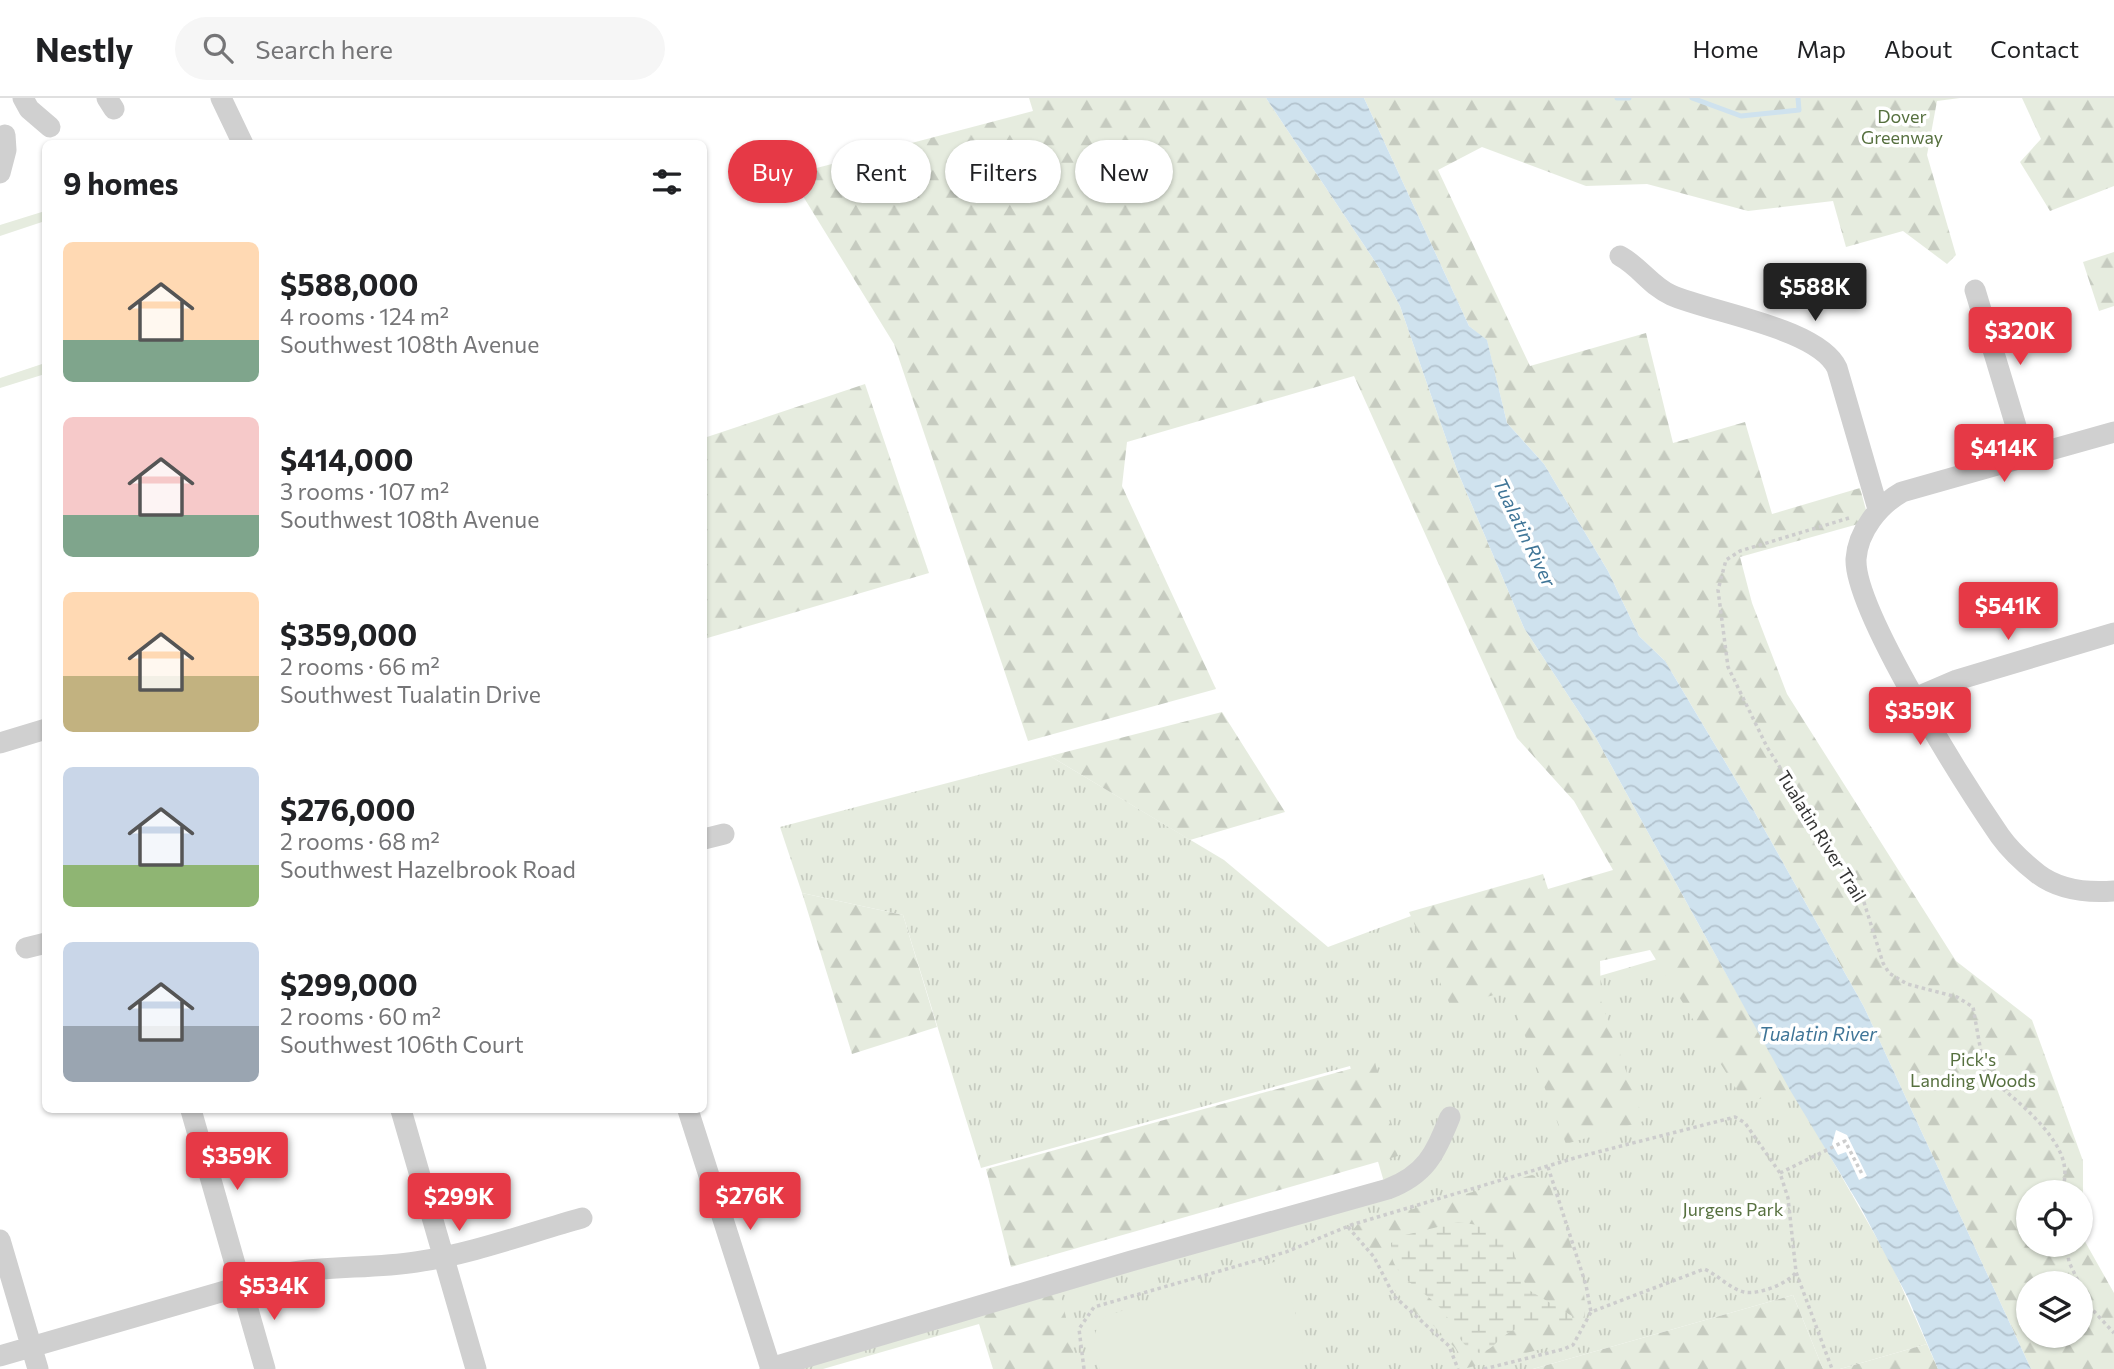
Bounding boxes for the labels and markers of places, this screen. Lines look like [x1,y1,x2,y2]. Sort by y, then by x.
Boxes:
pin: $588K [1766,264,1864,323]
pin: $320K [1971,308,2069,367]
pin: $414K [1955,424,2053,484]
pin: $541K [1959,582,2057,642]
pin: $359K [1871,688,1969,747]
pin: $359K [188,1132,286,1192]
pin: $276K [701,1172,799,1232]
pin: $299K [410,1174,508,1233]
pin: $534K [225,1262,323,1322]

